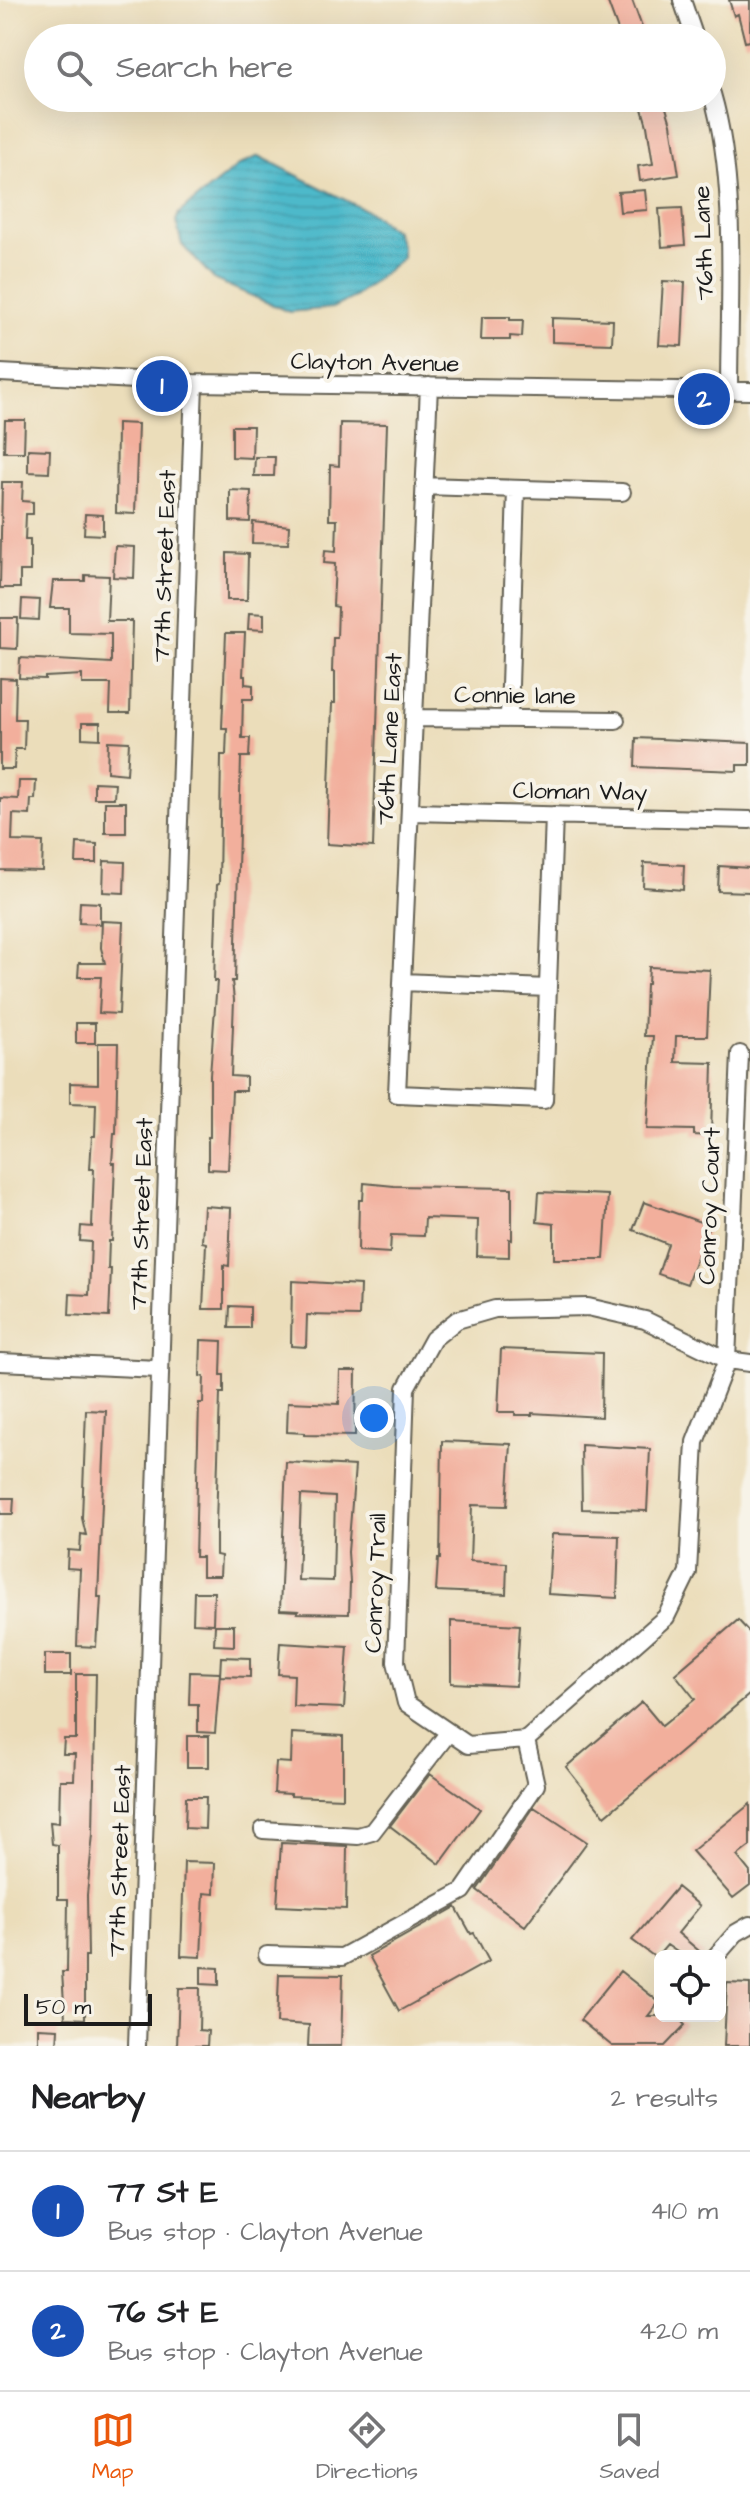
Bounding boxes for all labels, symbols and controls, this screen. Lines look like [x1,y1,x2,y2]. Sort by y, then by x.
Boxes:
search box [24,24,726,112]
icon: search [52,46,96,90]
text: Search here [116,47,293,89]
street label: 76th Lane [685,185,723,301]
street label: Clayton Avenue [290,345,460,382]
pin: 1 [136,356,188,416]
pin: 2 [678,369,730,429]
street label: 77th Street East [145,469,185,663]
street label: 76th Lane East [369,652,412,826]
street label: Connie lane [454,678,576,714]
street label: Cloman Way [512,774,648,811]
street label: 77th Street East [122,1117,162,1311]
street label: Conroy Court [690,1126,731,1285]
your location [354,1398,394,1438]
street label: Conroy Trail [357,1513,396,1654]
street label: 77th Street East [100,1764,140,1958]
map controls [654,1950,726,2022]
button: locate [654,1950,726,2022]
scale bar [24,1990,152,2026]
text: 50 m [36,1992,91,2023]
text: Nearby [32,2074,146,2122]
text: 2 results [610,2080,718,2116]
text: 77 St E [108,2172,218,2214]
text: 1 [56,2193,60,2229]
text: 410 m [650,2193,718,2229]
text: Bus stop · Clayton Avenue [108,2214,423,2250]
text: 76 St E [108,2292,218,2334]
text: 2 [51,2313,65,2349]
text: 420 m [638,2313,718,2349]
text: Bus stop · Clayton Avenue [108,2334,423,2370]
tab: Map [91,2408,135,2487]
tab: Directions [316,2408,418,2487]
tab: Saved [599,2408,659,2487]

